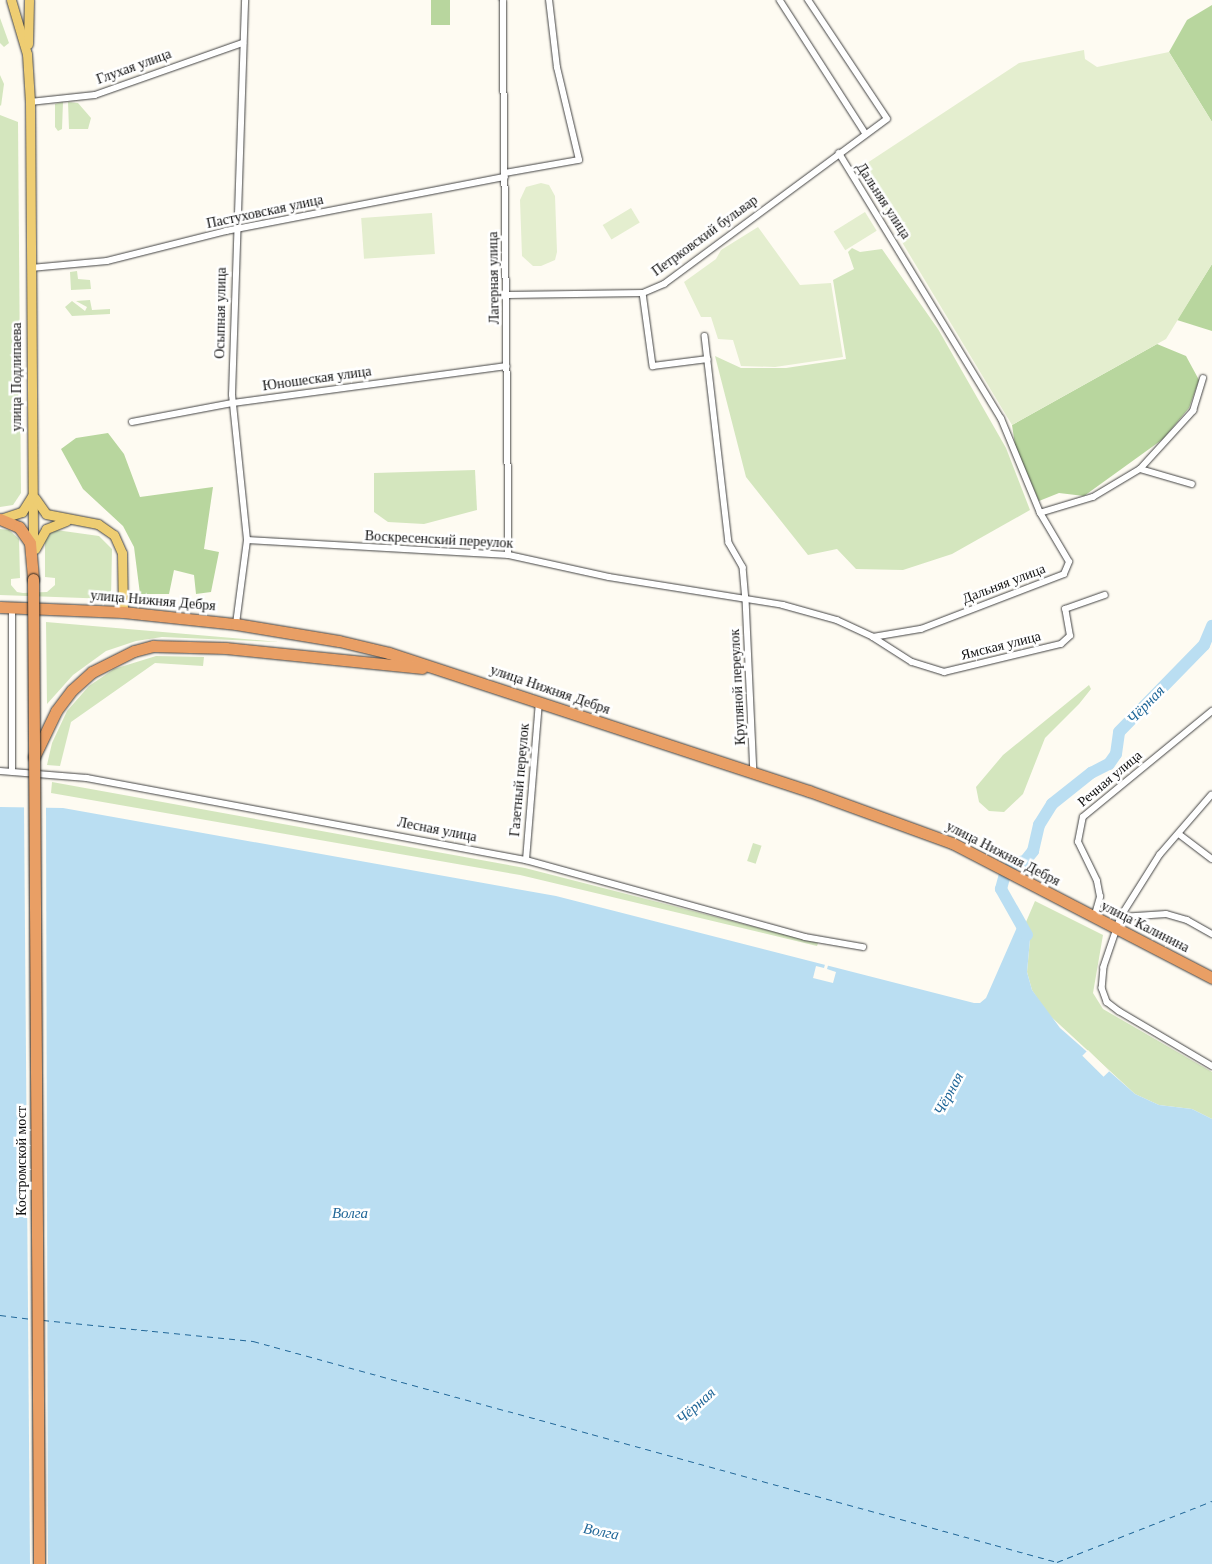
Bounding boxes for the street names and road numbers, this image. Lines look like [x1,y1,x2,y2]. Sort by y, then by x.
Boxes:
street label: Глухая улица [94,46,174,88]
street label: Дальняя улица [852,160,914,242]
street label: Пастуховская улица [205,191,325,233]
street label: Петрковский бульвар [649,192,761,280]
street label: Лагерная улица [485,232,503,324]
street label: Осыпная улица [212,267,230,359]
street label: улица Подлипаева [9,323,25,431]
street label: Юношеская улица [261,363,373,395]
street label: Воскресенский переулок [364,528,514,552]
street label: Дальняя улица [960,560,1048,608]
street label: улица Нижняя Дебря [90,587,216,615]
street label: Крупяной переулок [727,628,749,746]
street label: Ямская улица [959,628,1043,664]
street label: улица Нижняя Дебря [488,662,612,718]
street label: Газетный переулок [507,723,533,837]
street label: Речная улица [1074,747,1146,811]
street label: Лесная улица [396,814,478,846]
street label: улица Нижняя Дебря [943,818,1063,890]
street label: улица Калинина [1098,898,1192,956]
street label: Костромской мост [14,1106,30,1216]

